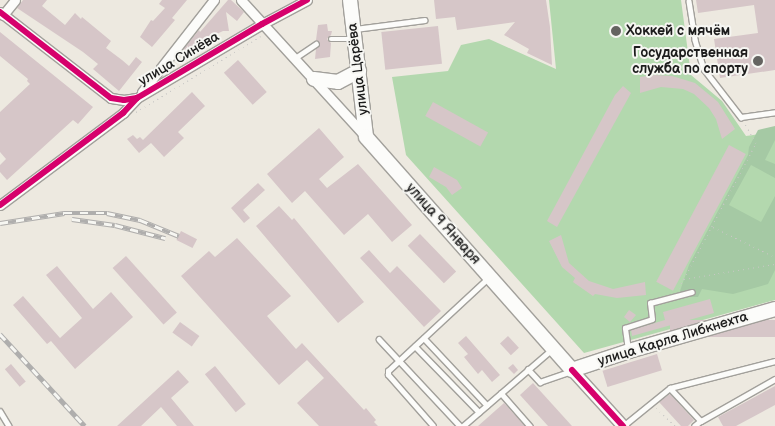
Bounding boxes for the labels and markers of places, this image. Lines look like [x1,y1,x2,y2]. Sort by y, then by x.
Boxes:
place label: Хоккей с мячём [626,23,730,39]
marker: Хоккей с мячём [610,25,622,37]
place label: Государственная служба по спорту [632,45,748,78]
marker: Государственная служба по спорту [752,55,764,67]

